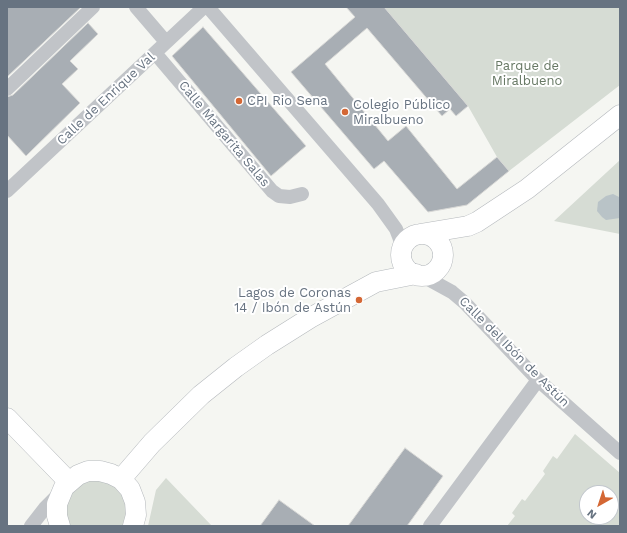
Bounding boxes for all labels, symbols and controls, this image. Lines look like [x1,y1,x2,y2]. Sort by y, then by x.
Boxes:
street label: Calle de Enrique Val [54,49,158,149]
park label: Parque de Miralbueno [492,58,562,89]
street label: Calle Margarita Salas [175,78,273,190]
place label: CPI Rio Sena [247,93,328,109]
marker: CPI Rio Sena [234,96,244,106]
place label: Colegio Público Miralbueno [353,97,450,128]
marker: Colegio Público Miralbueno [340,107,350,117]
place label: Lagos de Coronas 14 / Ibón de Astún [234,285,351,316]
street label: Calle del Ibón de Astún [456,294,572,410]
marker: Lagos de Coronas 14 / Ibón de Astún [354,295,364,305]
north arrow [579,485,619,525]
text: N [585,506,599,522]

